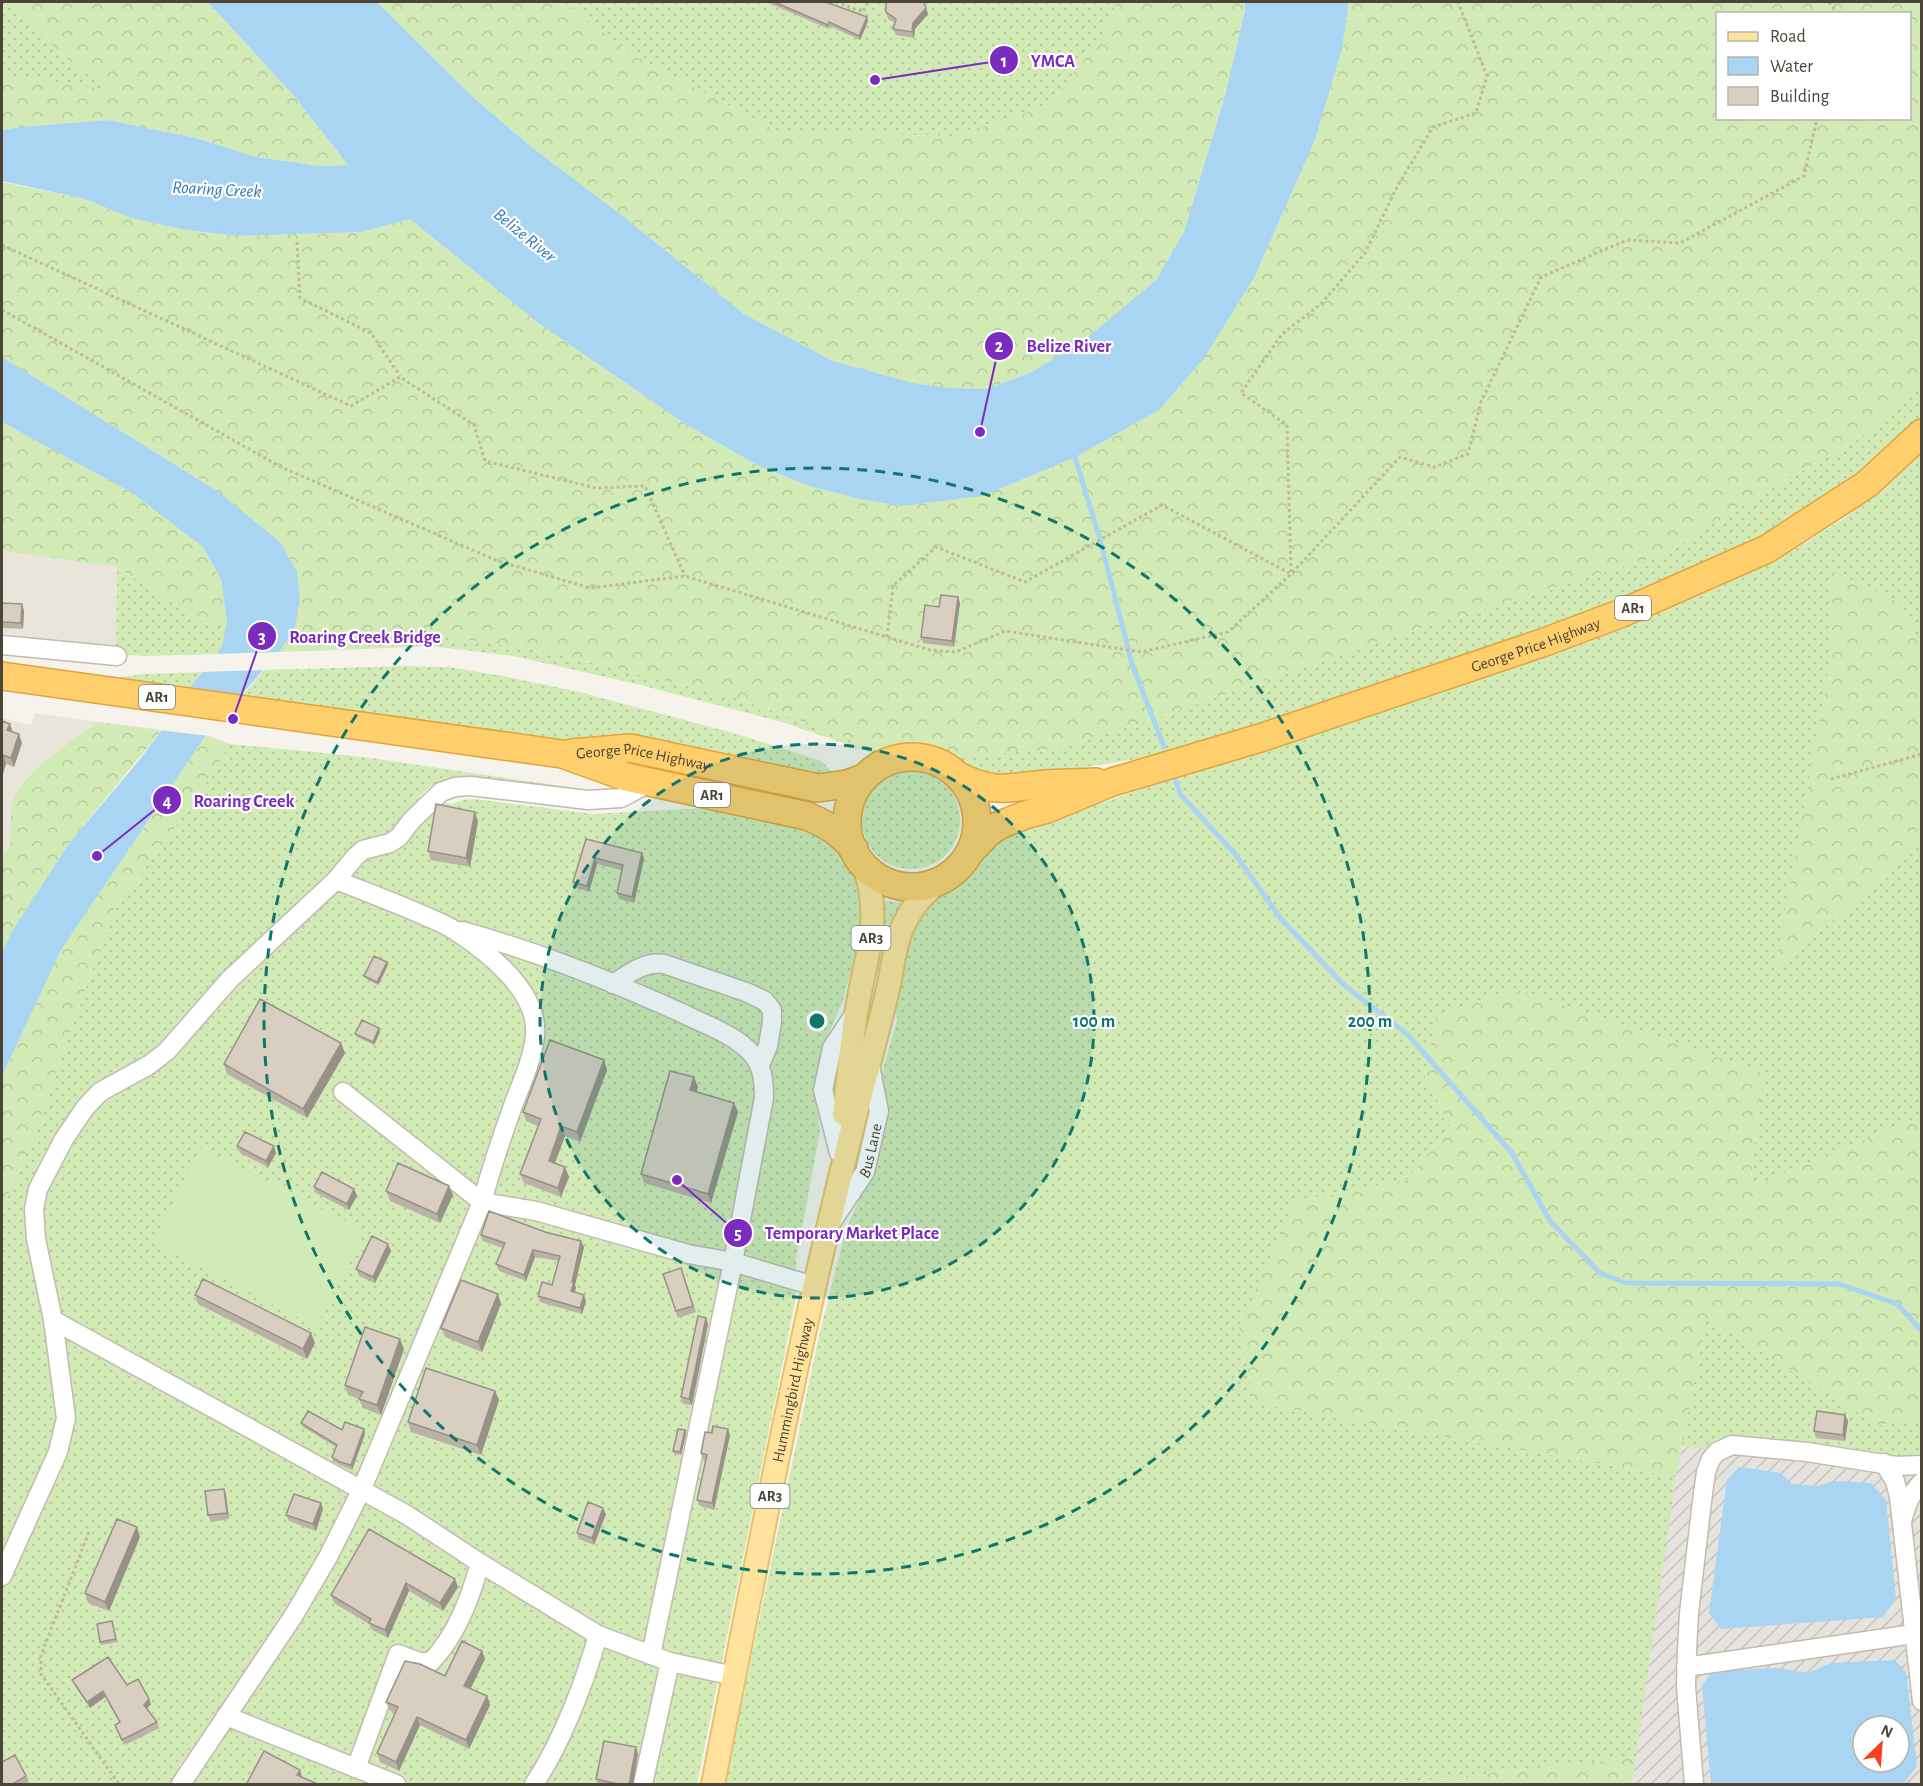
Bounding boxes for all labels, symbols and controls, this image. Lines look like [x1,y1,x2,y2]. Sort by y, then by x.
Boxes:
legend [1716,12,1911,120]
text: Road [1770,28,1806,46]
callout: YMCA [989,42,1087,78]
text: 1 [1001,53,1007,71]
text: YMCA [1031,53,1075,71]
text: Water [1770,58,1813,76]
text: Building [1770,88,1830,106]
water label: Roaring Creek [172,179,262,201]
water label: Belize River [490,205,560,267]
callout: Belize River [984,328,1123,364]
text: 2 [995,338,1004,356]
text: Belize River [1027,338,1112,356]
road number: AR1 [1615,596,1651,620]
street label: George Price Highway [1469,615,1603,675]
callout: Roaring Creek Bridge [247,618,453,654]
text: 3 [258,629,266,647]
text: Roaring Creek Bridge [289,629,441,647]
road number: AR1 [139,685,175,709]
street label: George Price Highway [575,741,712,775]
callout: Roaring Creek [152,782,307,818]
road number: AR1 [694,783,730,807]
text: 4 [162,793,172,811]
text: Roaring Creek [194,793,294,811]
road number: AR3 [852,926,890,950]
centre of rings [807,1011,827,1031]
text: 100 m [1073,1013,1115,1031]
text: 200 m [1348,1013,1392,1031]
street label: Bus Lane [856,1122,885,1181]
callout: Temporary Market Place [723,1215,952,1251]
text: 5 [734,1225,742,1243]
text: Temporary Market Place [765,1225,939,1243]
street label: Hummingbird Highway [770,1316,817,1464]
road number: AR3 [750,1484,790,1508]
north arrow [1851,1714,1911,1774]
text: N [1878,1722,1895,1741]

